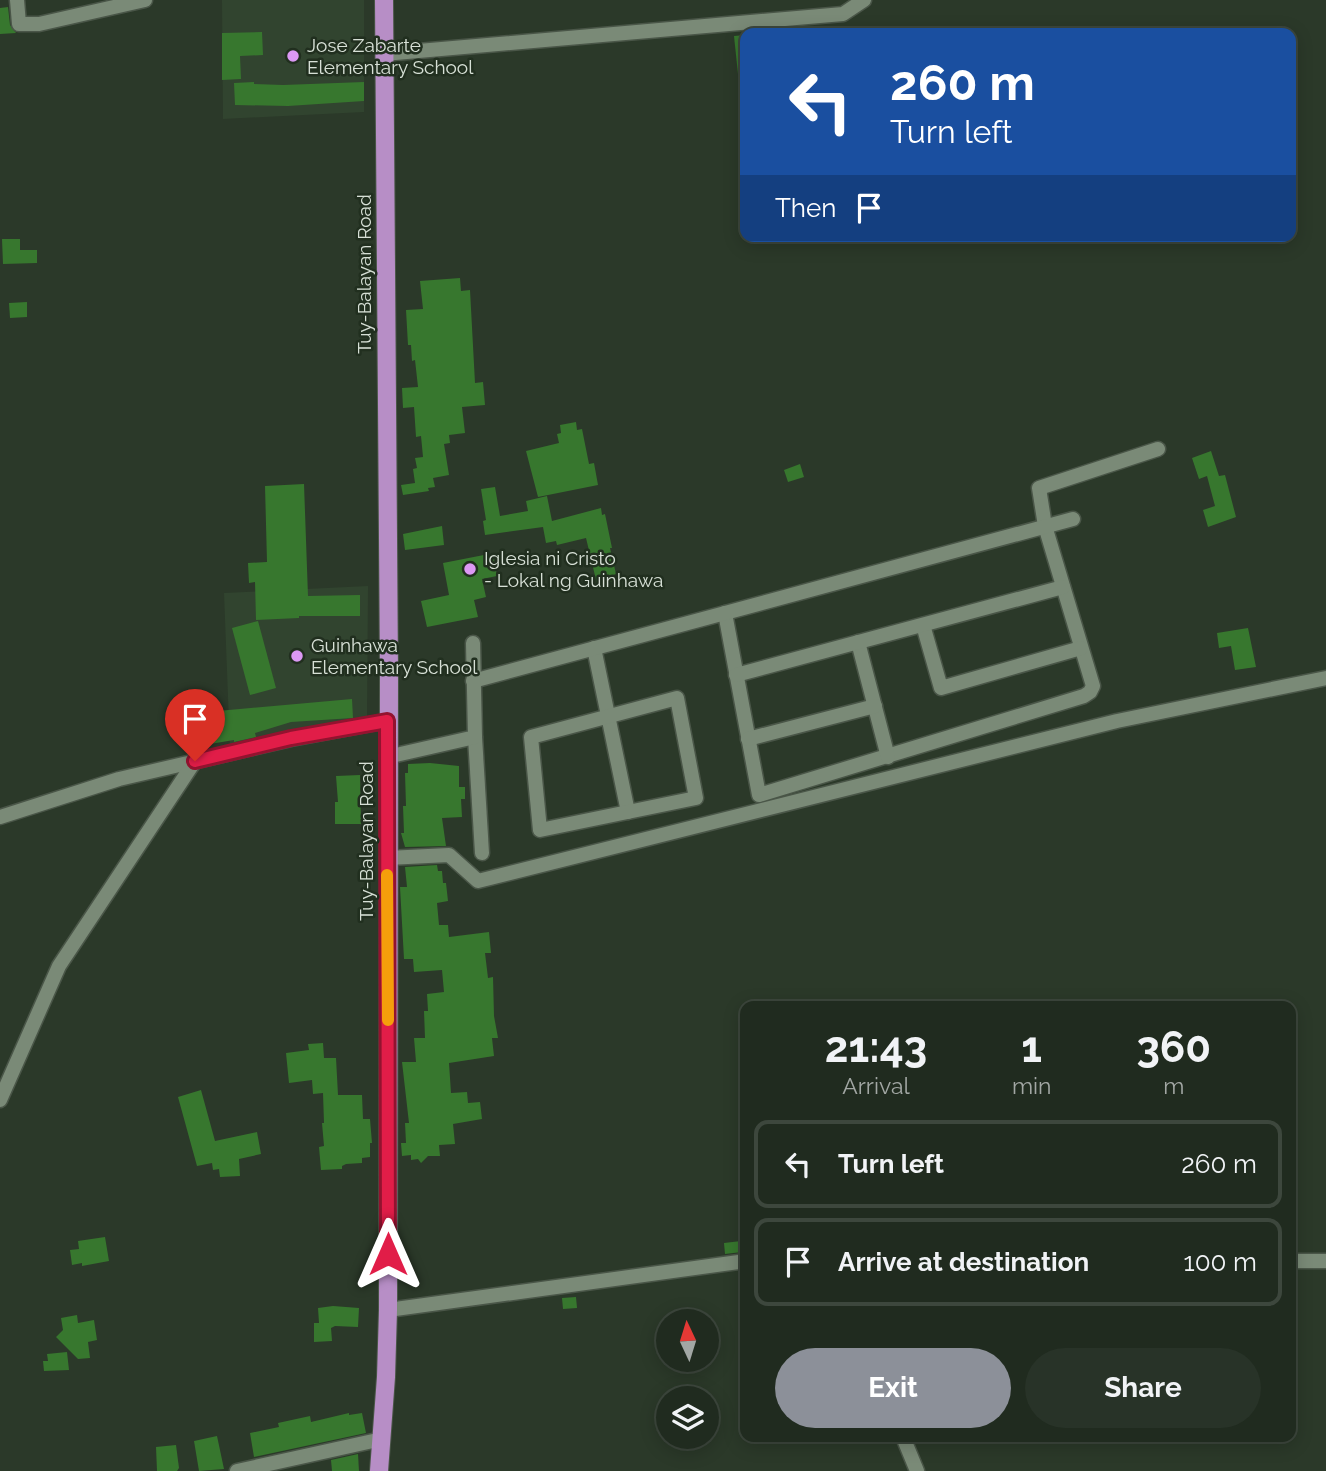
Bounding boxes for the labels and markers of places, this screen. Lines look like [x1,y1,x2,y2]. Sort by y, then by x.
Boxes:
place label: Jose Zabarte Elementary School [307,34,474,78]
marker: Jose Zabarte Elementary School [285,48,301,64]
place label: Iglesia ni Cristo - Lokal ng Guinhawa [484,547,663,591]
marker: Iglesia ni Cristo - Lokal ng Guinhawa [462,561,478,577]
place label: Guinhawa Elementary School [311,634,478,678]
marker: Guinhawa Elementary School [289,648,305,664]
pin [165,689,225,761]

